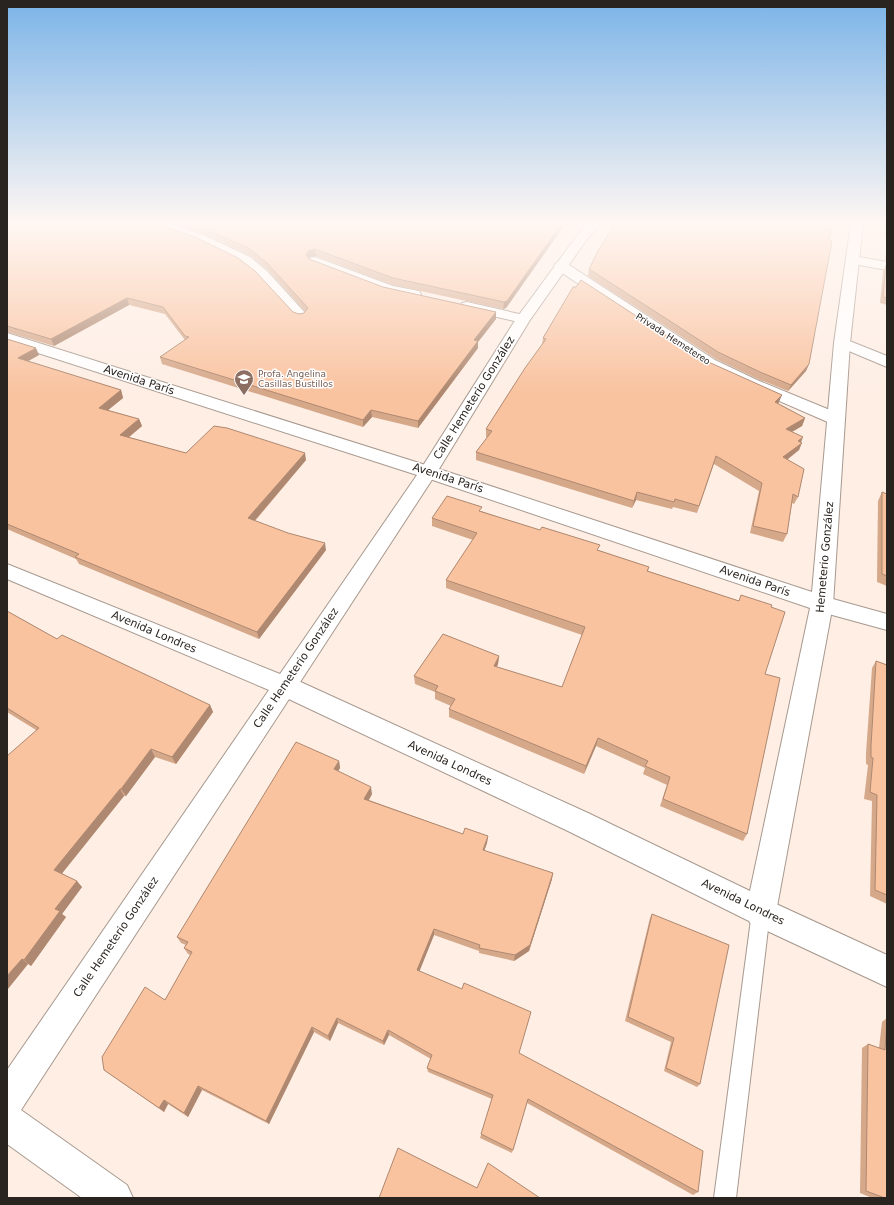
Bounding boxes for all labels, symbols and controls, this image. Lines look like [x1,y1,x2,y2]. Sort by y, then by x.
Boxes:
street label: Privada Hemetereo [634,311,712,367]
street label: Calle Hemeterio González [431,334,517,462]
street label: Avenida París [102,362,176,398]
school or university icon: Profa. Angelina Casillas Bustillos [233,368,255,396]
place label: Profa. Angelina Casillas Bustillos [258,369,333,389]
street label: Avenida París [411,460,485,496]
street label: Hemeterio González [814,501,836,613]
street label: Avenida París [718,563,792,599]
street label: Calle Hemeterio González [251,605,341,731]
street label: Avenida Londres [110,608,199,656]
street label: Avenida Londres [406,738,494,788]
street label: Calle Hemeterio González [71,874,161,1000]
street label: Avenida Londres [699,876,787,928]

